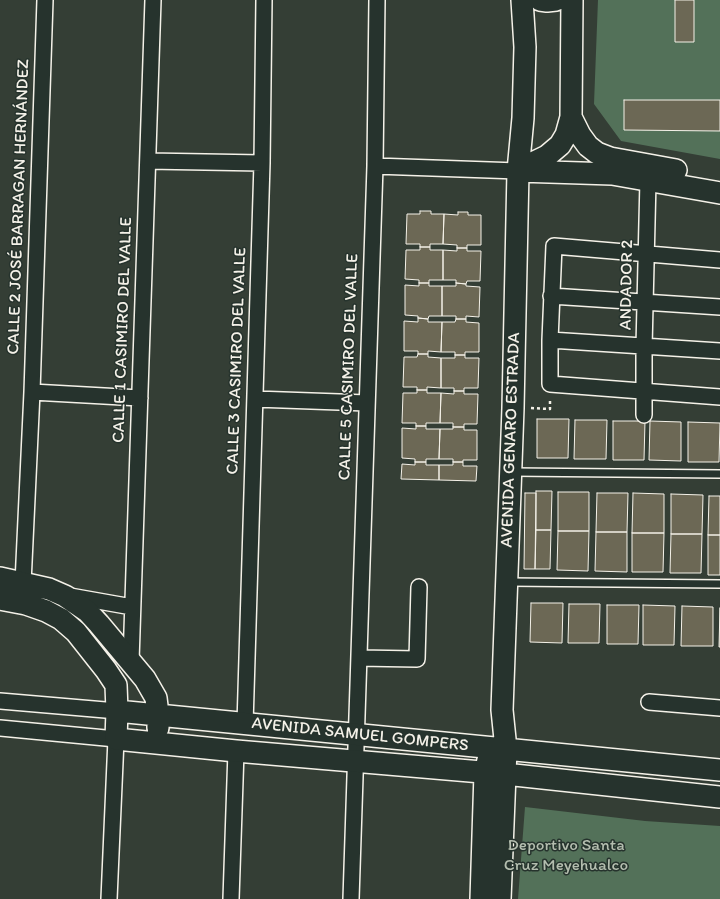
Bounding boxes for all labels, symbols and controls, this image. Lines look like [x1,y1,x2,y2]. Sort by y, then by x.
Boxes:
street label: CALLE 2 JOSÉ BARRAGAN HERNÁNDEZ [4,59,34,355]
street label: CALLE 1 CASIMIRO DEL VALLE [109,217,137,443]
street label: ANDADOR 2 [616,240,638,330]
street label: CALLE 3 CASIMIRO DEL VALLE [223,247,251,475]
street label: CALLE 5 CASIMIRO DEL VALLE [335,253,363,481]
street label: AVENIDA GENARO ESTRADA [497,332,525,548]
street label: AVENIDA SAMUEL GOMPERS [251,713,469,757]
park label: Deportivo Santa Cruz Meyehualco [504,836,628,876]

